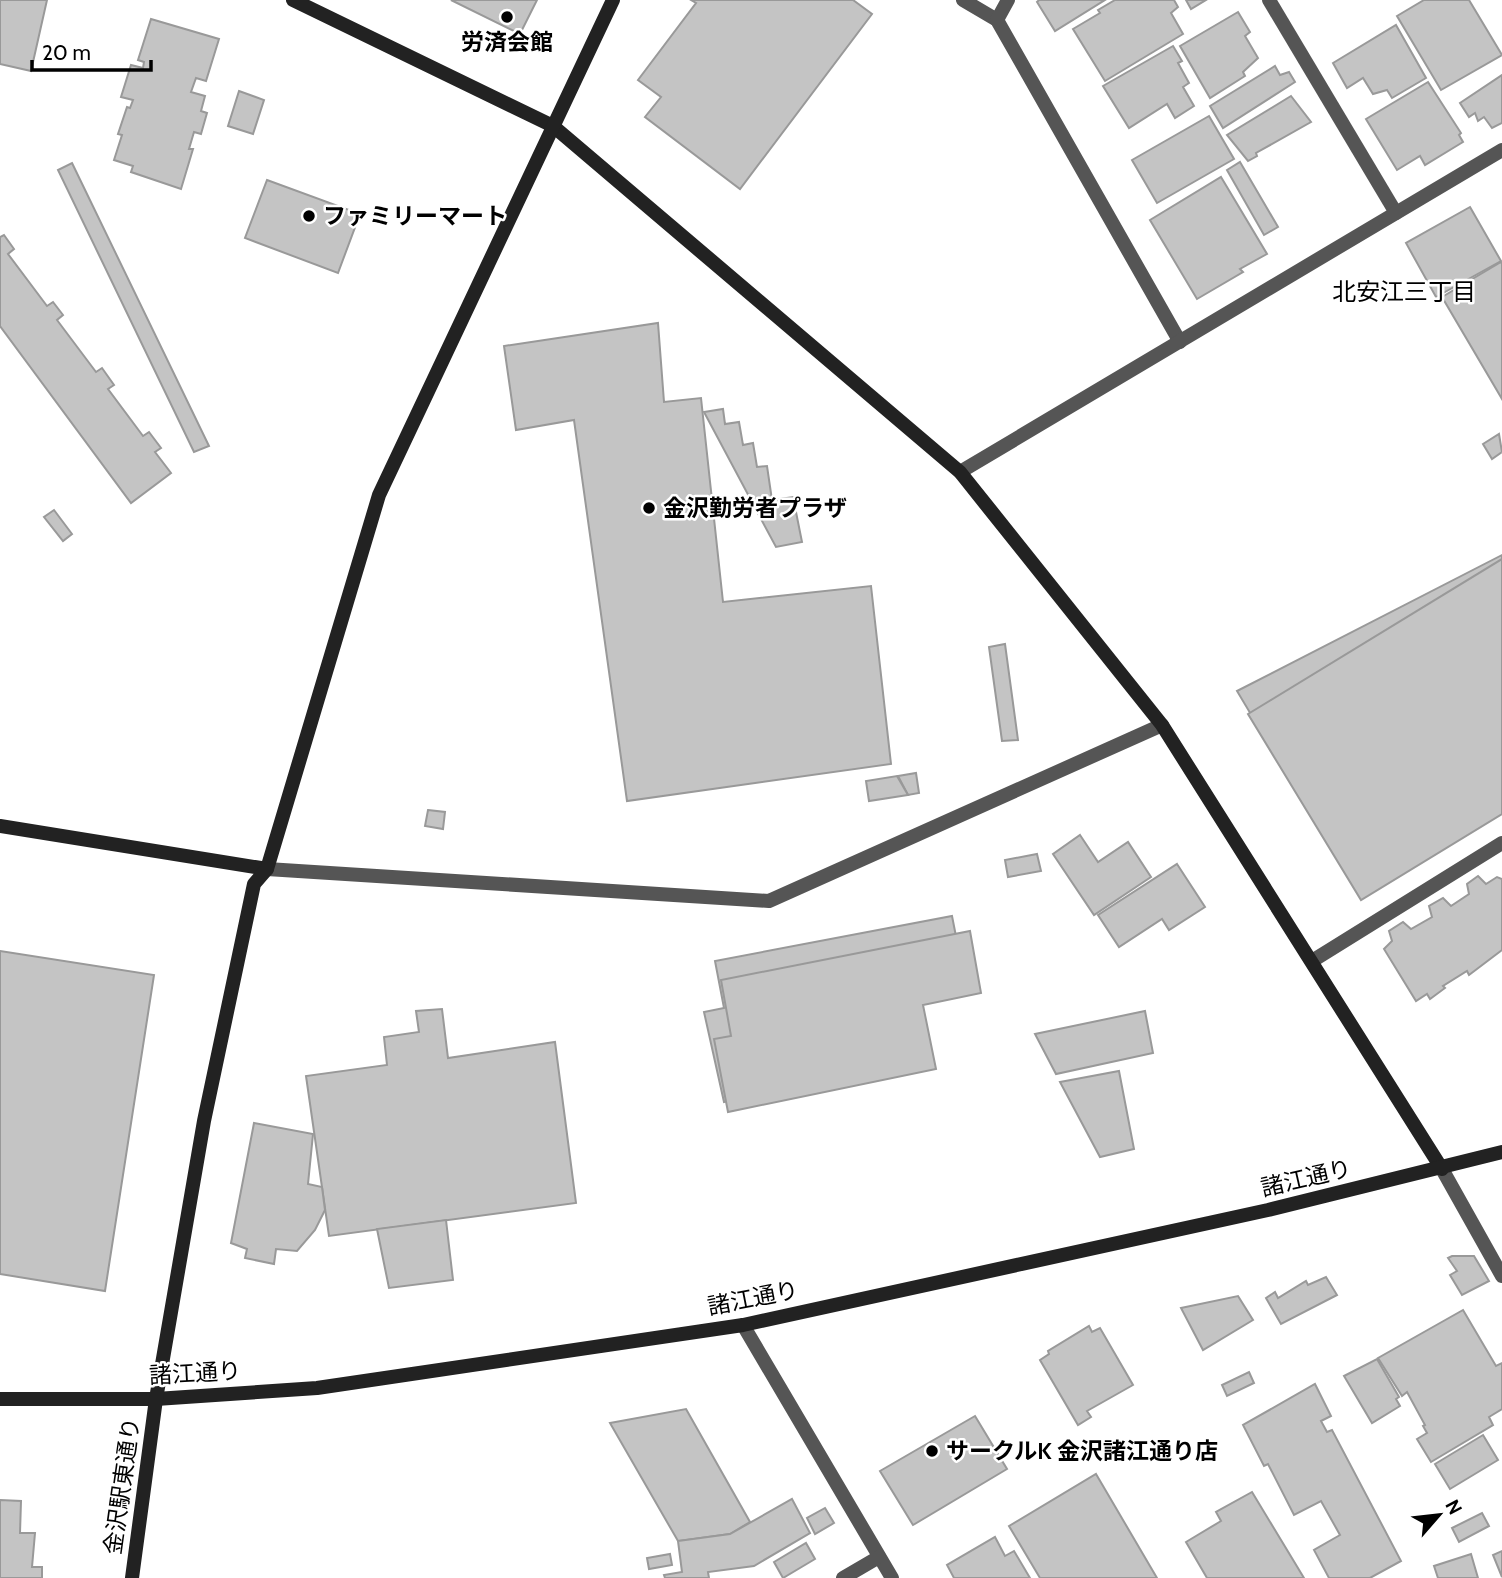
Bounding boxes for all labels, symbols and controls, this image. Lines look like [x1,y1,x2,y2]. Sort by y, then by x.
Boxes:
marker: 労済会館 [499,9,515,25]
scale bar [32,28,150,72]
place label: 労済会館 [461,28,553,56]
text: 20 m [42,40,91,65]
place label: ファミリーマート [323,202,507,230]
marker: ファミリーマート [301,208,317,224]
district label: 北安江三丁目 [1332,277,1476,306]
place label: 金沢勤労者プラザ [663,494,847,522]
marker: 金沢勤労者プラザ [641,500,657,516]
street label: 諸江通り [1258,1154,1354,1202]
street label: 諸江通り [705,1275,801,1321]
street label: 諸江通り [148,1357,242,1389]
street label: 金沢駅東通り [99,1416,145,1556]
place label: サークルK 金沢諸江通り店 [946,1437,1218,1465]
marker: サークルK 金沢諸江通り店 [924,1443,940,1459]
north arrow [1404,1480,1474,1550]
text: N [1440,1496,1467,1519]

